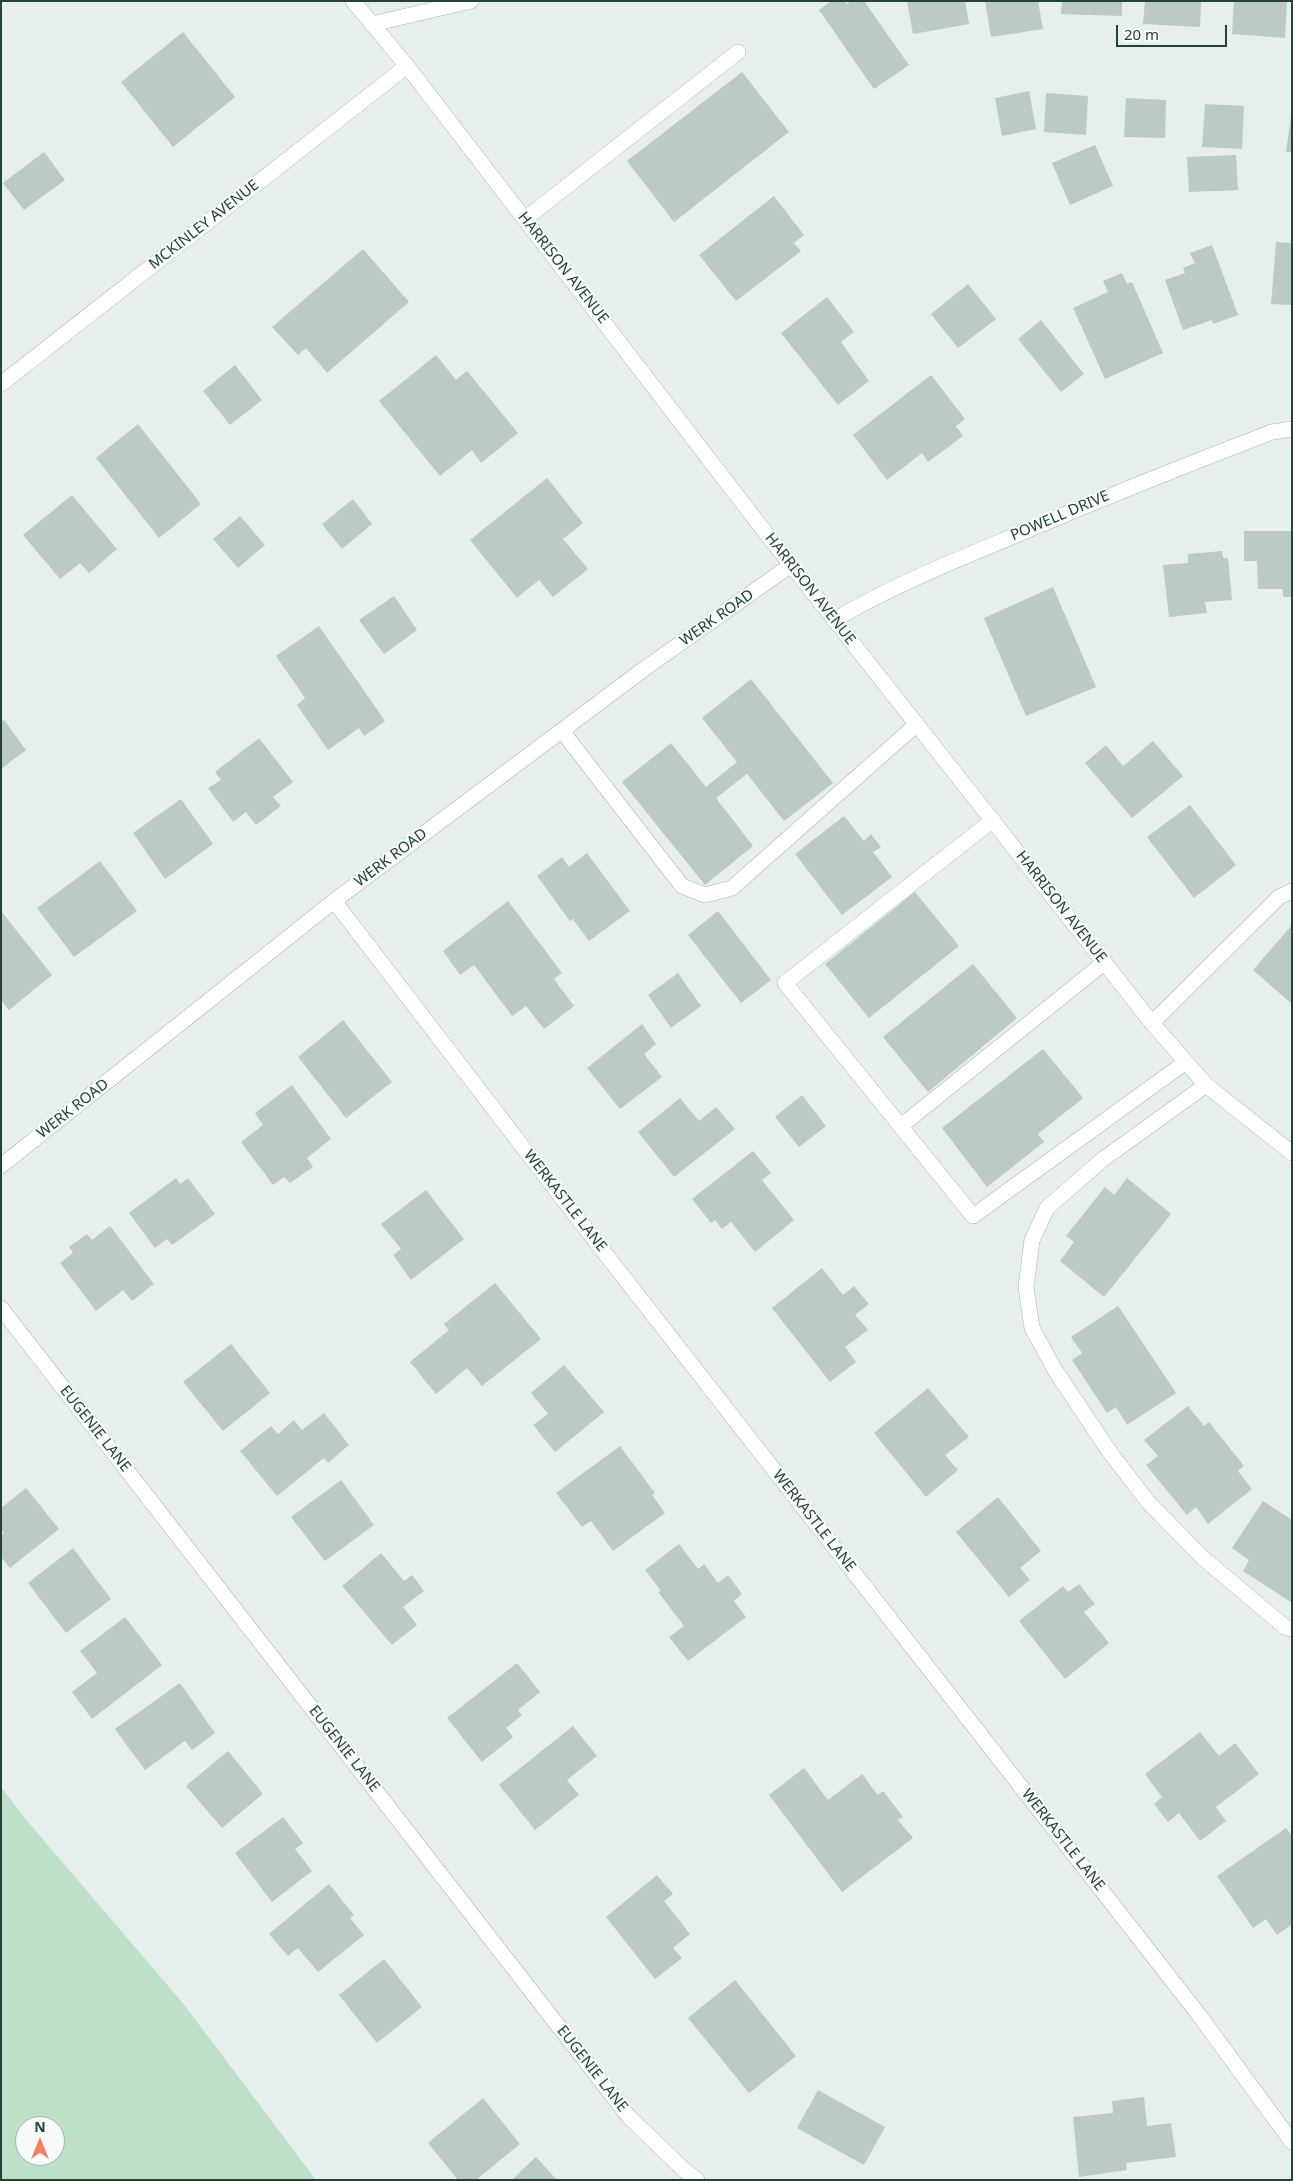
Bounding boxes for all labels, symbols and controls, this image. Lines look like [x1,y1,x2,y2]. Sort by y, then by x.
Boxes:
scale bar [1118,15,1229,47]
text: 20 m [1124,24,1159,44]
street label: MCKINLEY AVENUE [145,177,263,273]
street label: HARRISON AVENUE [514,209,612,327]
street label: POWELL DRIVE [1008,487,1112,545]
street label: HARRISON AVENUE [761,530,859,648]
street label: WERK ROAD [677,586,757,650]
street label: WERK ROAD [351,825,431,891]
street label: HARRISON AVENUE [1012,848,1110,966]
street label: WERK ROAD [34,1075,112,1143]
street label: WERKASTLE LANE [520,1146,610,1256]
street label: EUGENIE LANE [56,1382,134,1476]
street label: WERKASTLE LANE [769,1466,859,1576]
street label: EUGENIE LANE [305,1702,383,1796]
street label: WERKASTLE LANE [1018,1785,1108,1895]
street label: EUGENIE LANE [553,2022,631,2116]
north arrow [15,2116,65,2166]
text: N [34,2117,46,2136]

